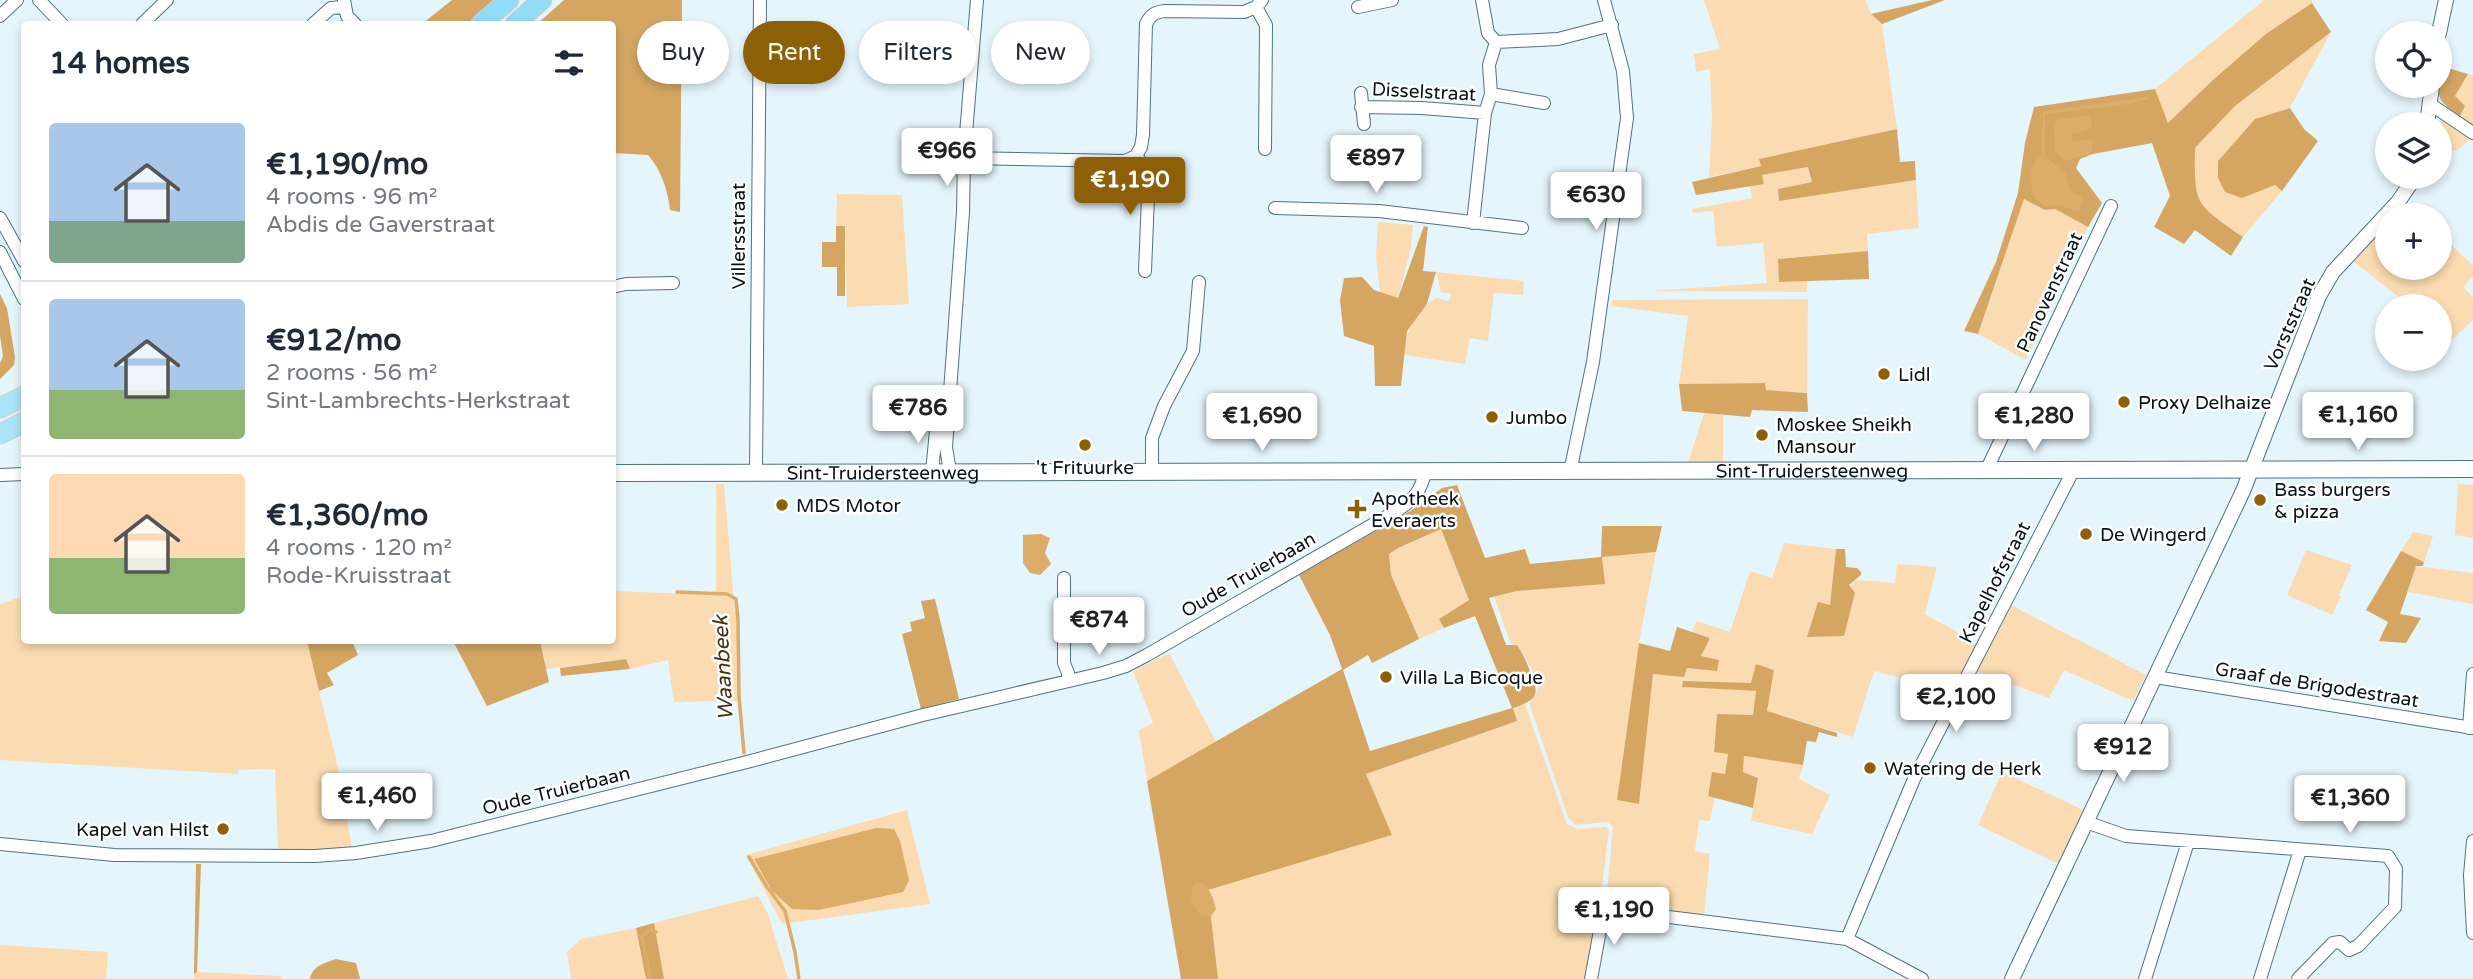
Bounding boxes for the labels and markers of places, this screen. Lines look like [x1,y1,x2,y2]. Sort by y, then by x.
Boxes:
pin: €966 [906,128,988,188]
pin: €897 [1335,136,1417,195]
pin: €1,190 [1073,158,1187,217]
pin: €630 [1555,173,1637,232]
place label: Lidl [1898,364,1930,386]
marker: Lidl [1876,366,1892,382]
pin: €786 [877,386,959,445]
place label: Proxy Delhaize [2138,392,2271,414]
pin: €1,160 [2301,392,2415,452]
pin: €1,690 [1205,393,1319,453]
pin: €1,280 [1977,393,2091,453]
marker: Proxy Delhaize [2116,394,2132,410]
place label: Jumbo [1506,407,1567,429]
marker: Jumbo [1484,409,1500,425]
place label: Moskee Sheikh Mansour [1776,414,1912,458]
marker: Moskee Sheikh Mansour [1754,427,1770,443]
marker: 't Frituurke [1077,437,1093,453]
place label: 't Frituurke [1036,457,1134,479]
place label: Bass burgers & pizza [2274,479,2391,523]
place label: Apotheek Everaerts [1371,488,1459,532]
marker: Bass burgers & pizza [2252,492,2268,508]
place label: MDS Motor [796,495,902,517]
marker: MDS Motor [774,497,790,513]
marker: Apotheek Everaerts [1349,501,1365,517]
place label: De Wingerd [2100,524,2207,546]
marker: De Wingerd [2078,526,2094,542]
pin: €874 [1058,598,1140,657]
place label: Villa La Bicoque [1400,667,1543,689]
marker: Villa La Bicoque [1378,669,1394,685]
pin: €2,100 [1899,674,2013,734]
pin: €912 [2082,724,2164,784]
place label: Watering de Herk [1884,758,2041,780]
marker: Watering de Herk [1862,760,1878,776]
pin: €1,460 [320,774,434,833]
pin: €1,360 [2293,776,2407,835]
place label: Kapel van Hilst [76,819,209,841]
marker: Kapel van Hilst [215,821,231,837]
pin: €1,190 [1557,888,1671,947]

